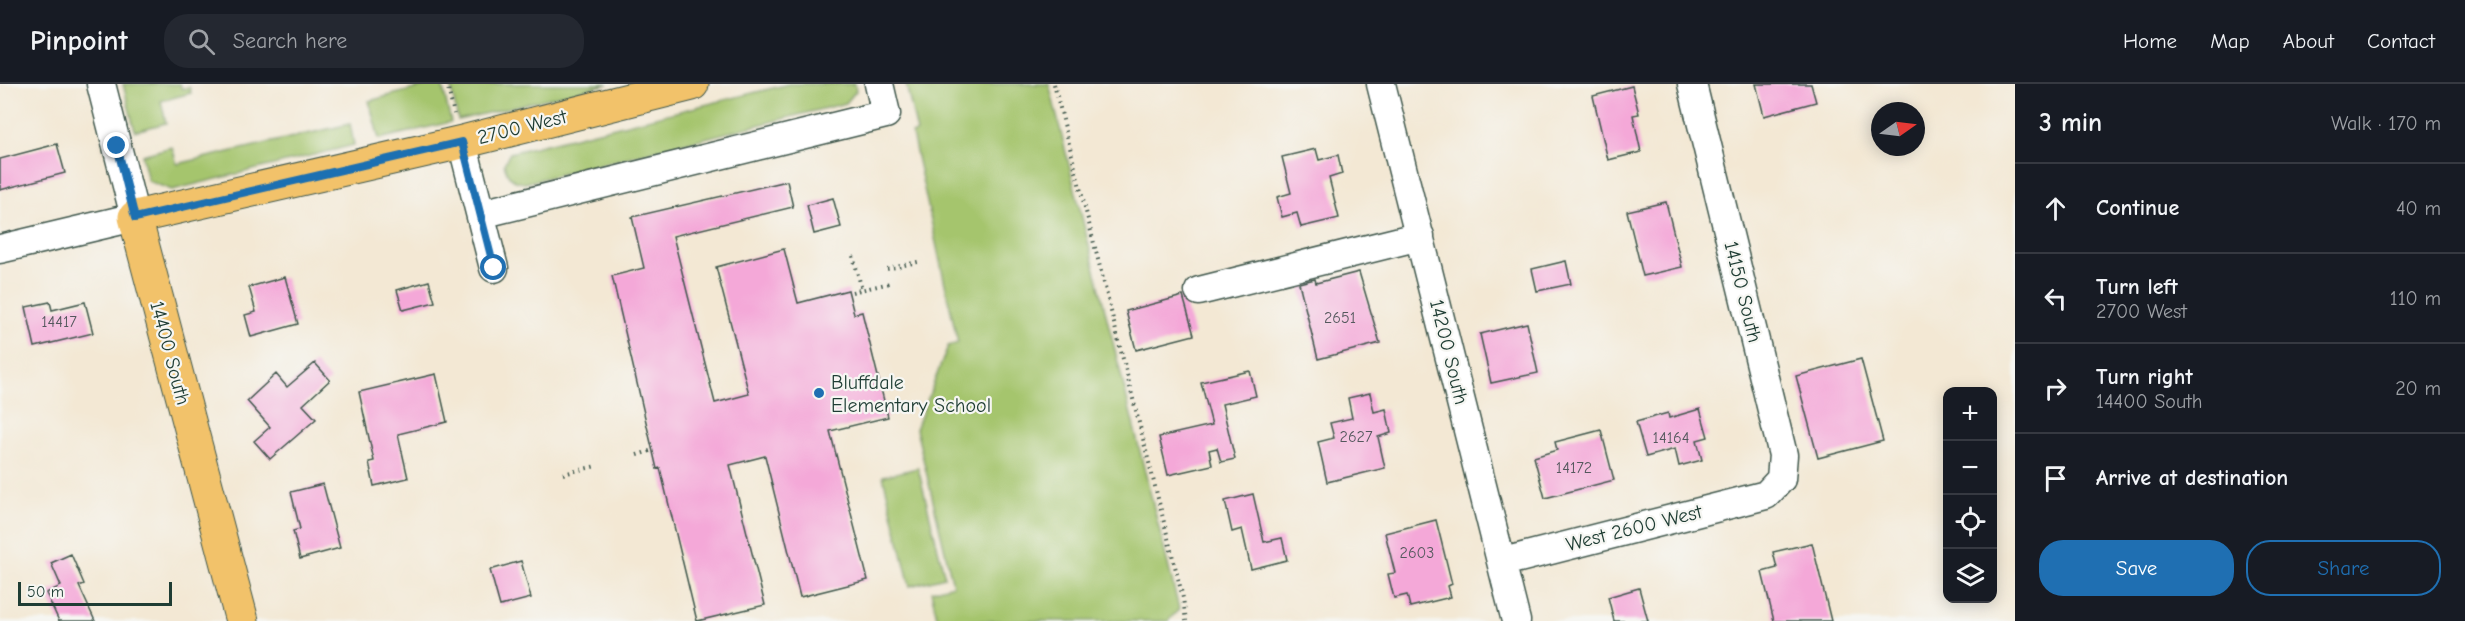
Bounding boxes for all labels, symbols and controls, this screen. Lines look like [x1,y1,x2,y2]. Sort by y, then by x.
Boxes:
search box [164,14,584,68]
text: Pinpoint [30,25,128,57]
icon: search [185,25,218,58]
text: Search here [233,28,347,54]
text: Home [2123,29,2177,53]
text: Map [2210,29,2250,53]
text: About [2283,29,2334,53]
text: Contact [2367,29,2435,53]
north arrow [1871,102,1925,156]
street label: 2700 West [475,105,570,149]
text: 3 min [2039,108,2102,138]
text: Walk · 170 m [2331,112,2441,135]
route end [103,132,129,158]
icon: ahead [2039,192,2072,225]
text: Continue [2096,195,2179,221]
text: 40 m [2396,197,2441,220]
street label: 14150 South [1719,239,1767,345]
route start [480,254,506,280]
text: Turn left [2096,274,2178,300]
icon: left [2039,282,2072,315]
text: 110 m [2390,287,2441,310]
street label: 14200 South [1425,297,1473,407]
street label: 14400 South [145,299,195,407]
text: 2700 West [2096,300,2187,323]
house number: 2651 [1324,309,1356,327]
house number: 14417 [41,313,77,331]
text: Turn right [2096,364,2193,390]
place label: Bluffdale Elementary School [831,371,991,417]
icon: right [2039,372,2072,405]
text: 20 m [2395,377,2441,400]
marker: Bluffdale Elementary School [812,386,826,400]
map controls [1943,387,1997,603]
button: + [1943,387,1997,441]
text: 14400 South [2096,390,2203,413]
house number: 2627 [1340,428,1373,446]
house number: 14164 [1653,429,1689,447]
button: − [1943,441,1997,495]
house number: 14172 [1556,459,1592,477]
icon: arrive [2039,462,2072,495]
text: Arrive at destination [2096,465,2288,491]
button: locate [1943,495,1997,549]
street label: West 2600 West [1564,500,1706,556]
button: Save [2039,540,2234,596]
button: Share [2246,540,2441,596]
house number: 2603 [1400,544,1434,562]
button: layers [1943,549,1997,603]
scale bar [18,579,172,606]
text: 50 m [27,583,64,601]

